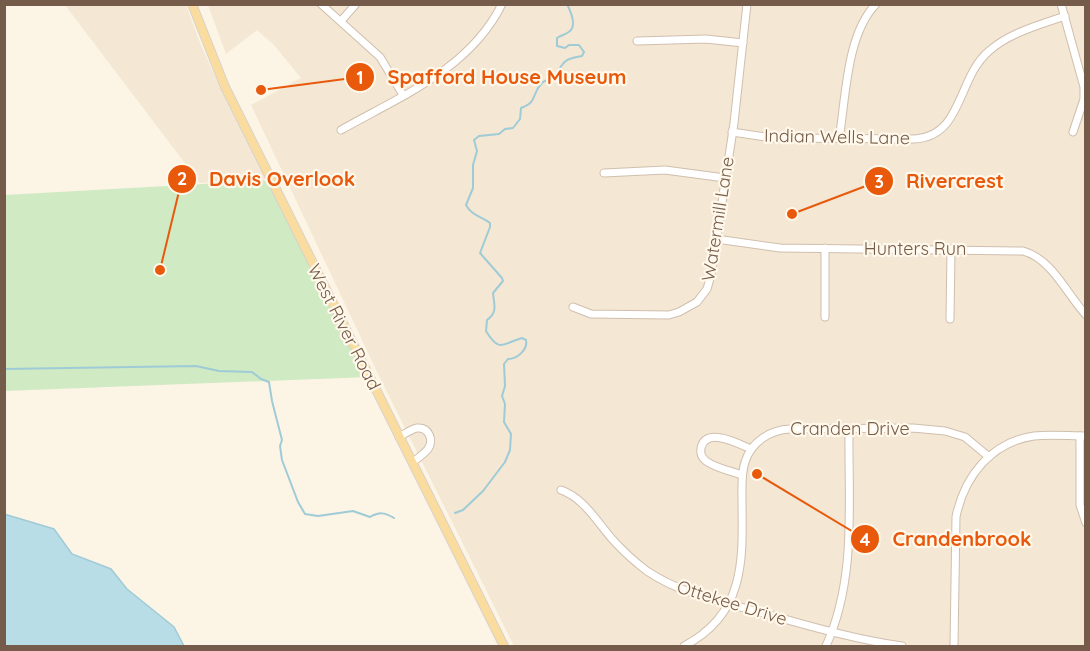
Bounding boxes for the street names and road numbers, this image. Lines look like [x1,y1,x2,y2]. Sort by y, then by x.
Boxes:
street label: Indian Wells Lane [764,124,910,149]
street label: Watermill Lane [696,155,739,283]
street label: Hunters Run [864,237,966,260]
street label: West River Road [303,260,386,394]
street label: Cranden Drive [790,417,910,440]
street label: Ottekee Drive [674,575,790,630]

